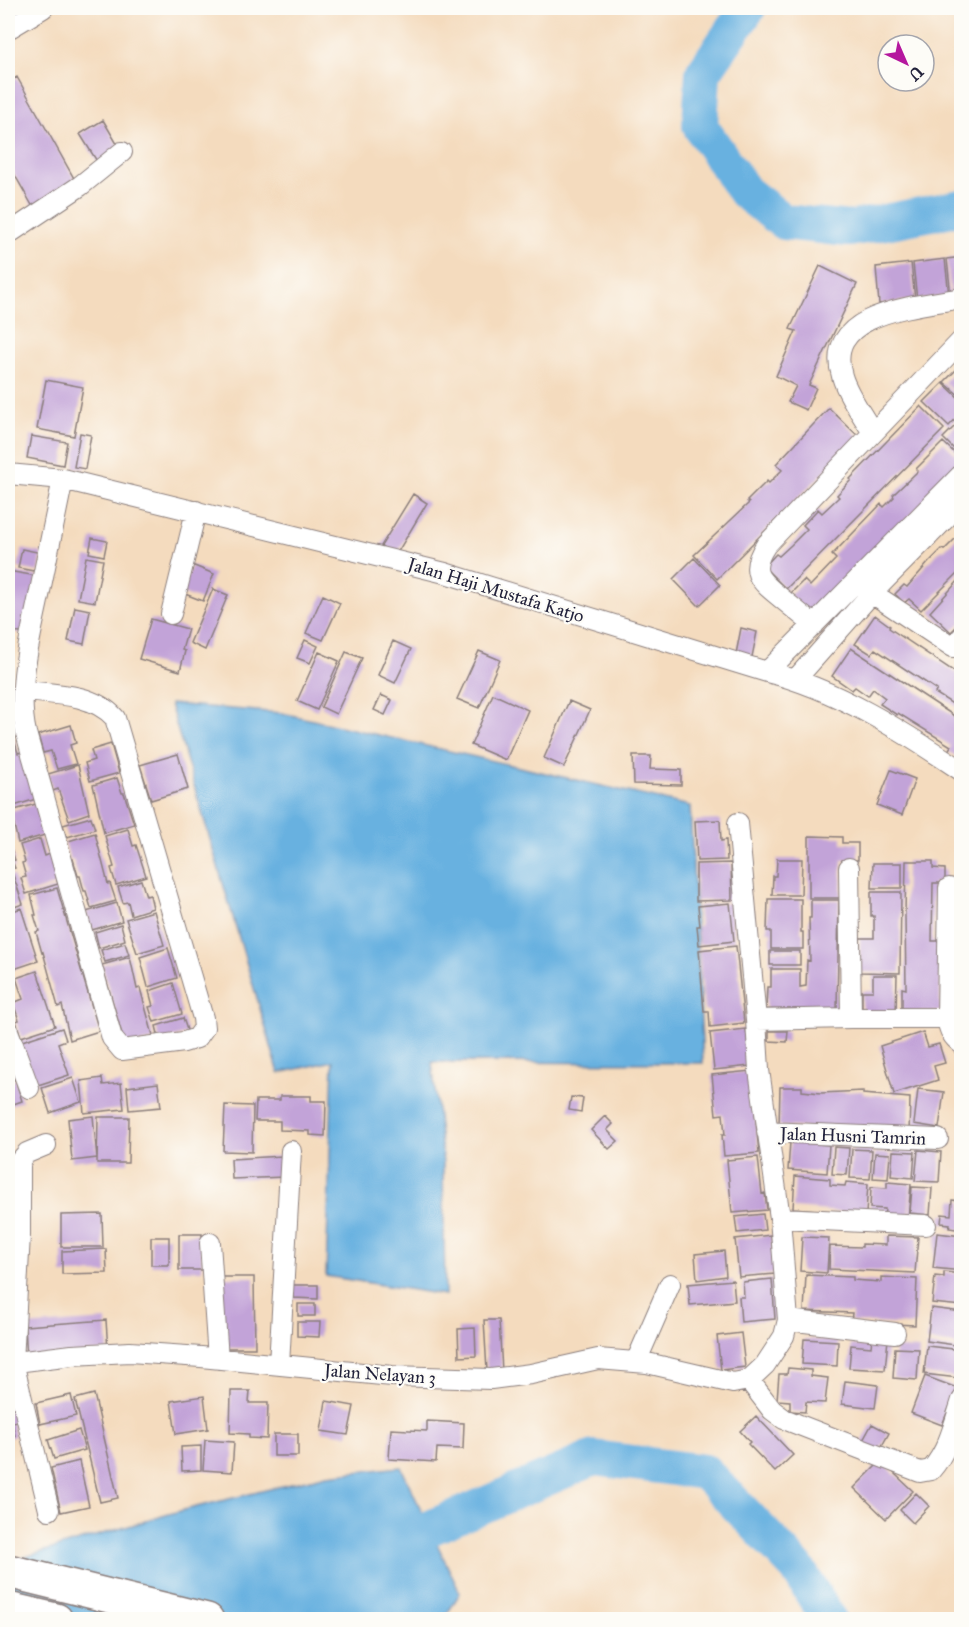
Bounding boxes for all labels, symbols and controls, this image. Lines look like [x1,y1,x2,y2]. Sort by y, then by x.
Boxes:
north arrow [876,33,936,93]
text: U [905,62,927,85]
street label: Jalan Haji Mustafa Katjo [403,552,587,628]
street label: Jalan Husni Tamrin [778,1122,927,1151]
street label: Jalan Nelayan 3 [321,1359,437,1390]

